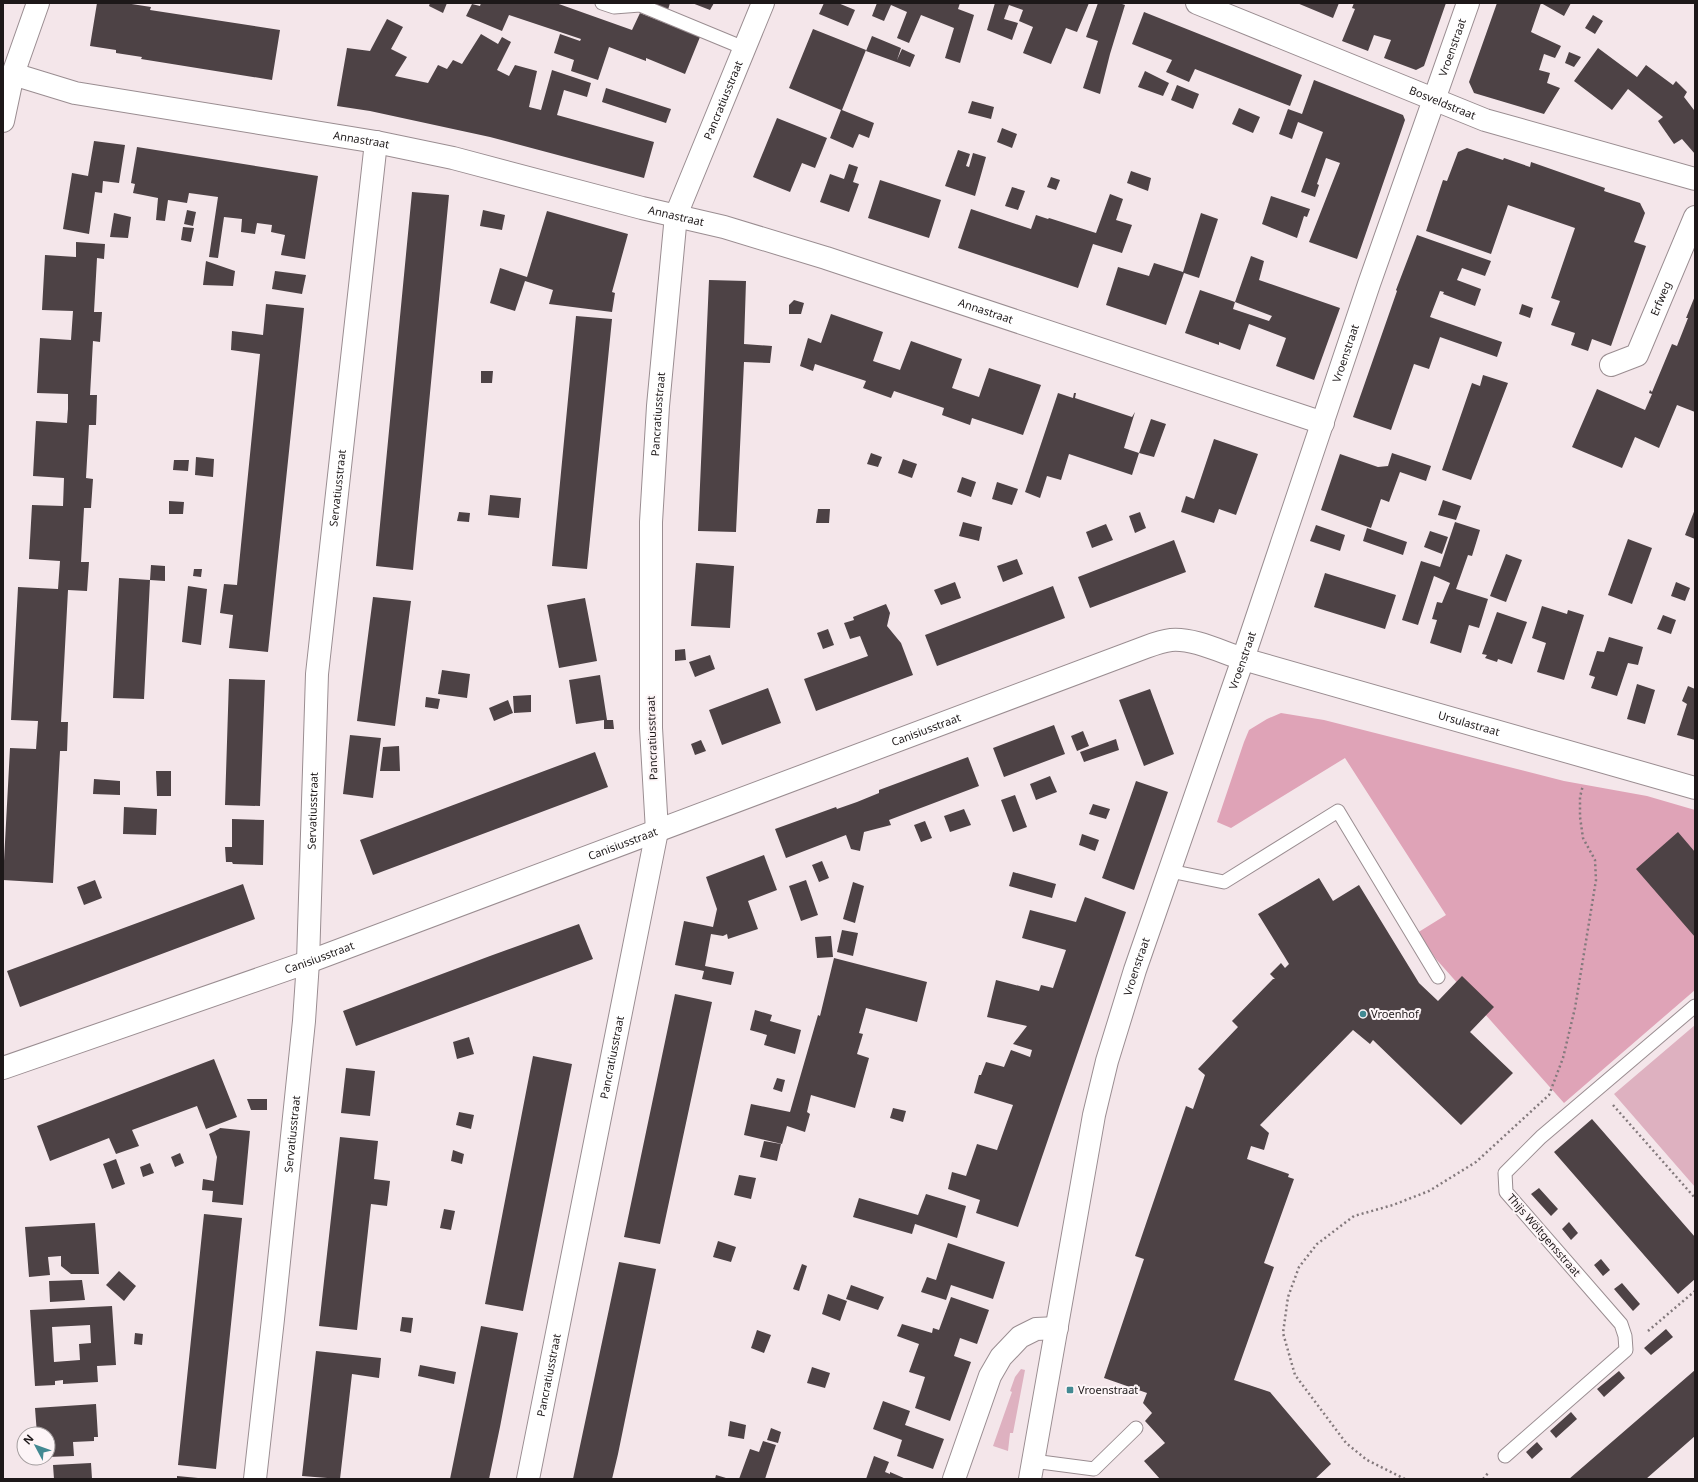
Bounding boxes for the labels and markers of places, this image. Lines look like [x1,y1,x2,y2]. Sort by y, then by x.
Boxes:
place label: Vroenhof [1371,1006,1420,1021]
marker: Vroenhof [1358,1009,1368,1019]
place label: Vroenstraat [1078,1382,1138,1397]
marker: Vroenstraat [1065,1385,1075,1395]

